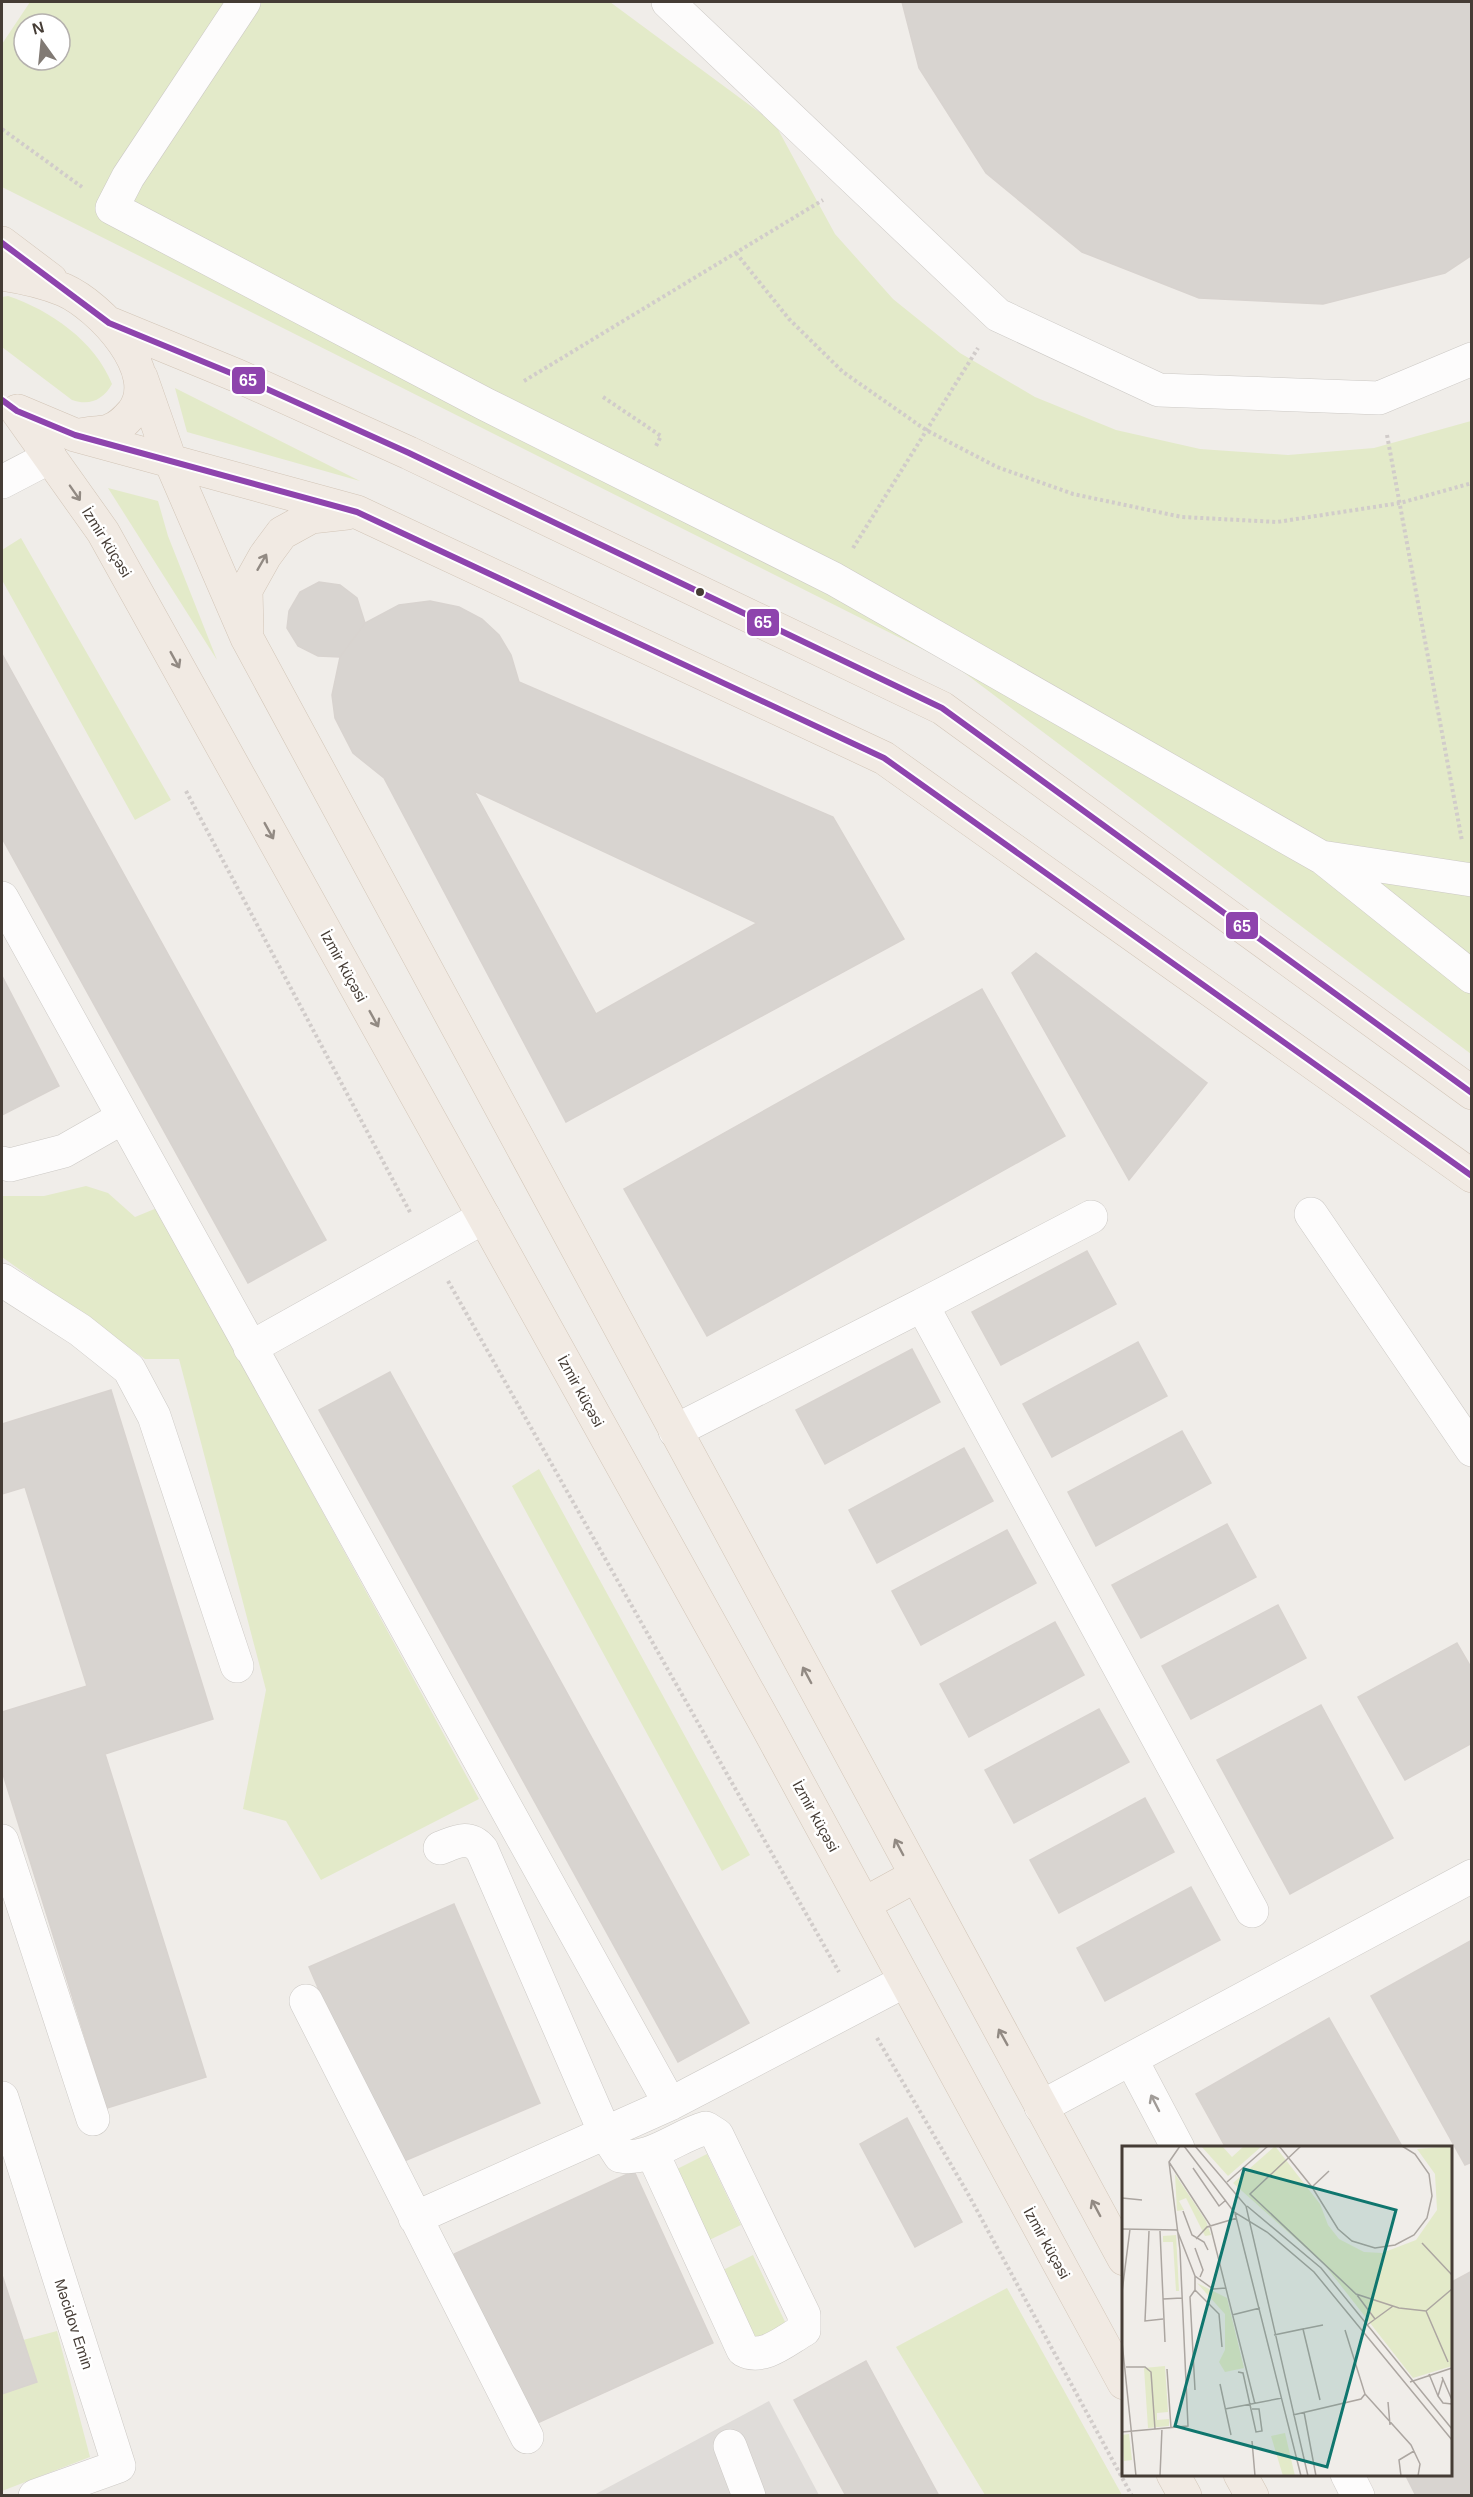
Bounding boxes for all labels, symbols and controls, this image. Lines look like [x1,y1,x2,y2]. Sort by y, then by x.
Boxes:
north arrow [12,12,72,72]
text: N [30,18,46,38]
line badge: 65 [231,366,266,395]
text: 65 [239,372,257,389]
one-way arrow [69,484,81,500]
street label: İzmir küçəsi [79,504,135,580]
one-way arrow [256,554,268,571]
unlabelled marker [694,586,706,598]
line badge: 65 [746,608,780,637]
text: 65 [754,614,772,631]
one-way arrow [169,651,181,668]
one-way arrow [264,821,275,839]
line badge: 65 [1225,911,1259,940]
text: 65 [1233,918,1251,935]
street label: İzmir küçəsi [317,927,371,1005]
one-way arrow [369,1010,380,1028]
street label: İzmir küçəsi [554,1352,608,1430]
one-way arrow [801,1667,813,1684]
street label: İzmir küçəsi [789,1777,843,1855]
one-way arrow [893,1839,905,1856]
one-way arrow [997,2028,1008,2046]
one-way arrow [1149,2094,1161,2112]
inset map [1122,2146,1452,2476]
one-way arrow [1090,2200,1102,2217]
street label: İzmir küçəsi [1020,2204,1074,2282]
street label: Məcidov Emin [51,2277,97,2371]

